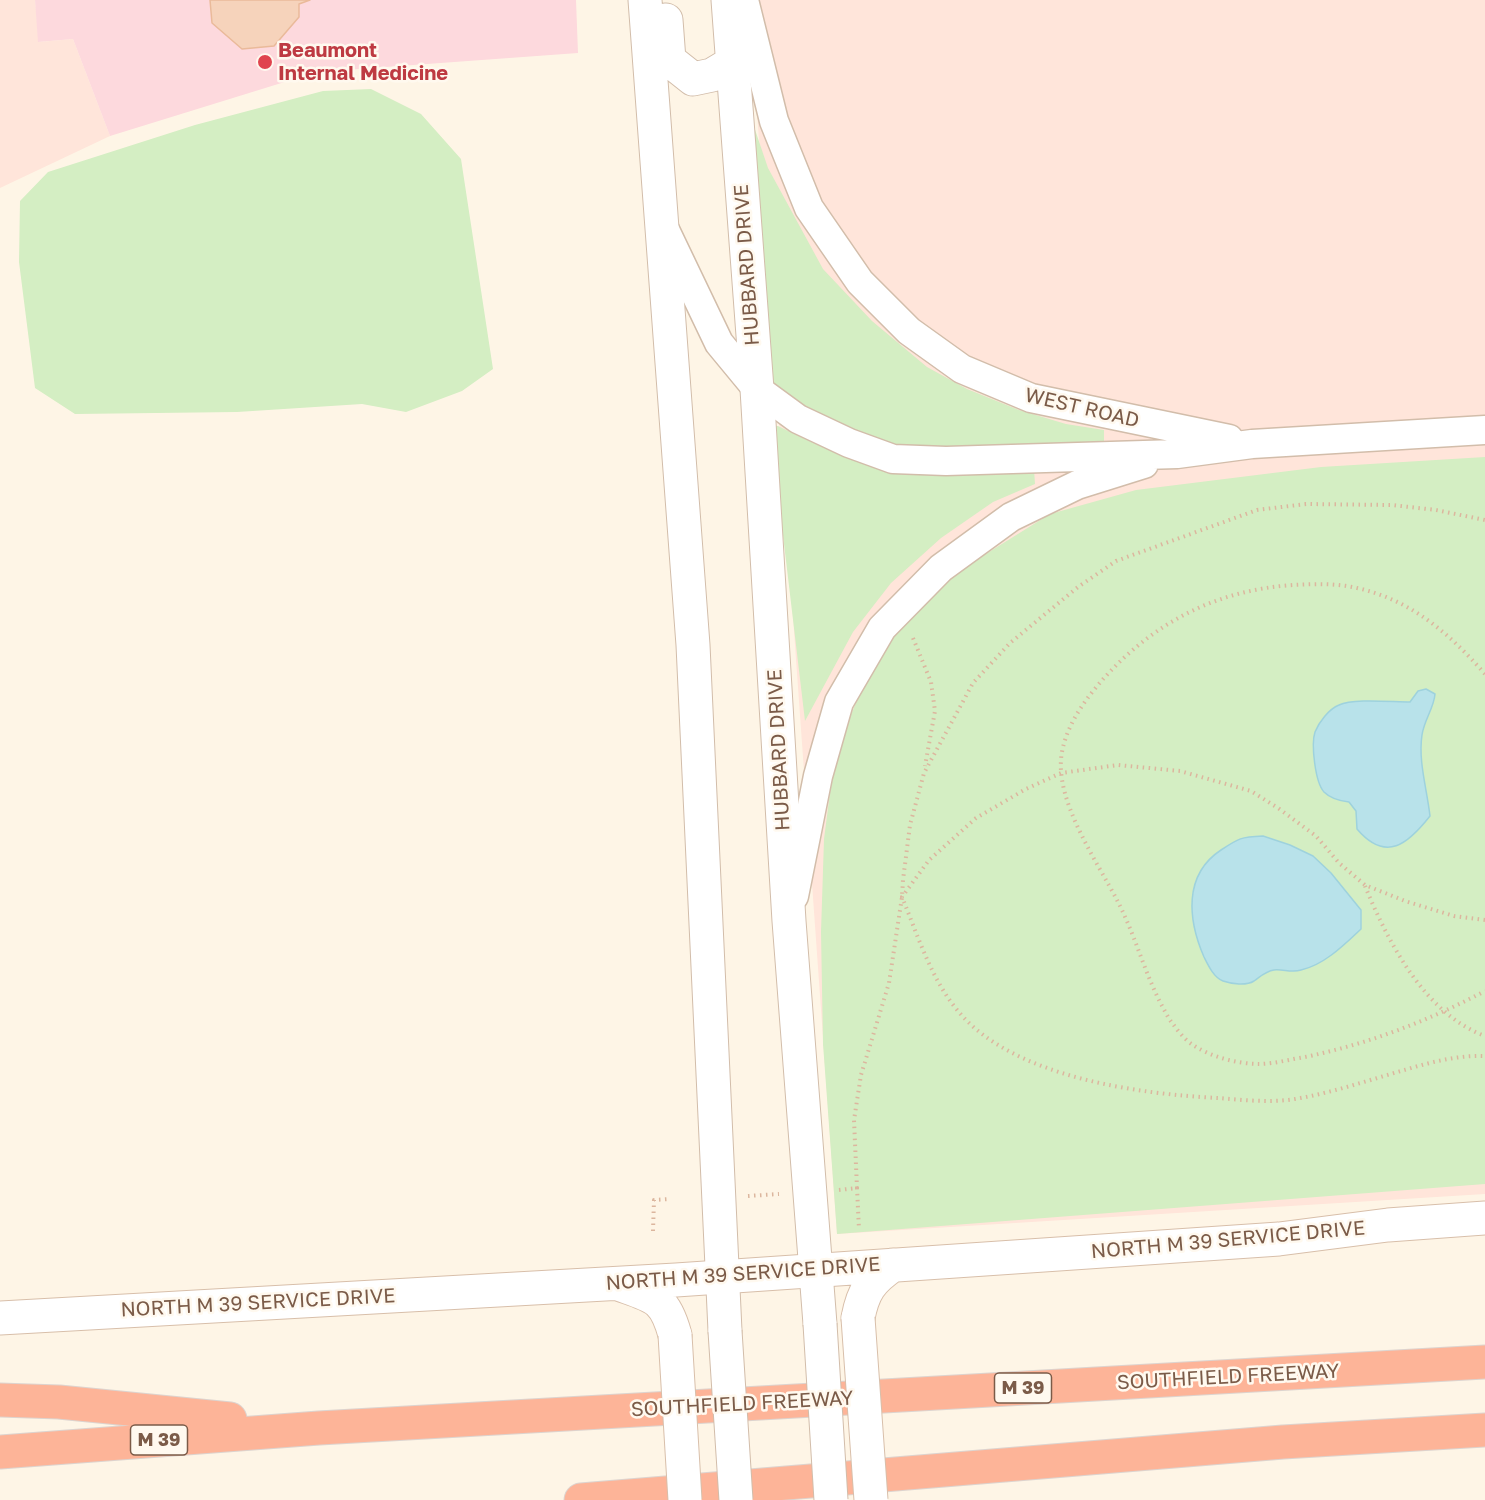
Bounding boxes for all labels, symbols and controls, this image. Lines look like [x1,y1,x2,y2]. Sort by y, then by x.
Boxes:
place label: Beaumont Internal Medicine [278,39,448,86]
marker: Beaumont Internal Medicine [256,53,274,71]
street label: HUBBARD DRIVE [729,184,765,346]
street label: WEST ROAD [1022,383,1142,433]
street label: HUBBARD DRIVE [763,669,795,831]
street label: NORTH M 39 SERVICE DRIVE [1090,1216,1366,1264]
street label: NORTH M 39 SERVICE DRIVE [605,1252,881,1296]
street label: NORTH M 39 SERVICE DRIVE [120,1284,396,1322]
street label: SOUTHFIELD FREEWAY [1116,1359,1340,1395]
road number: M 39 [994,1373,1052,1403]
street label: SOUTHFIELD FREEWAY [630,1386,854,1422]
road number: M 39 [130,1425,188,1455]

